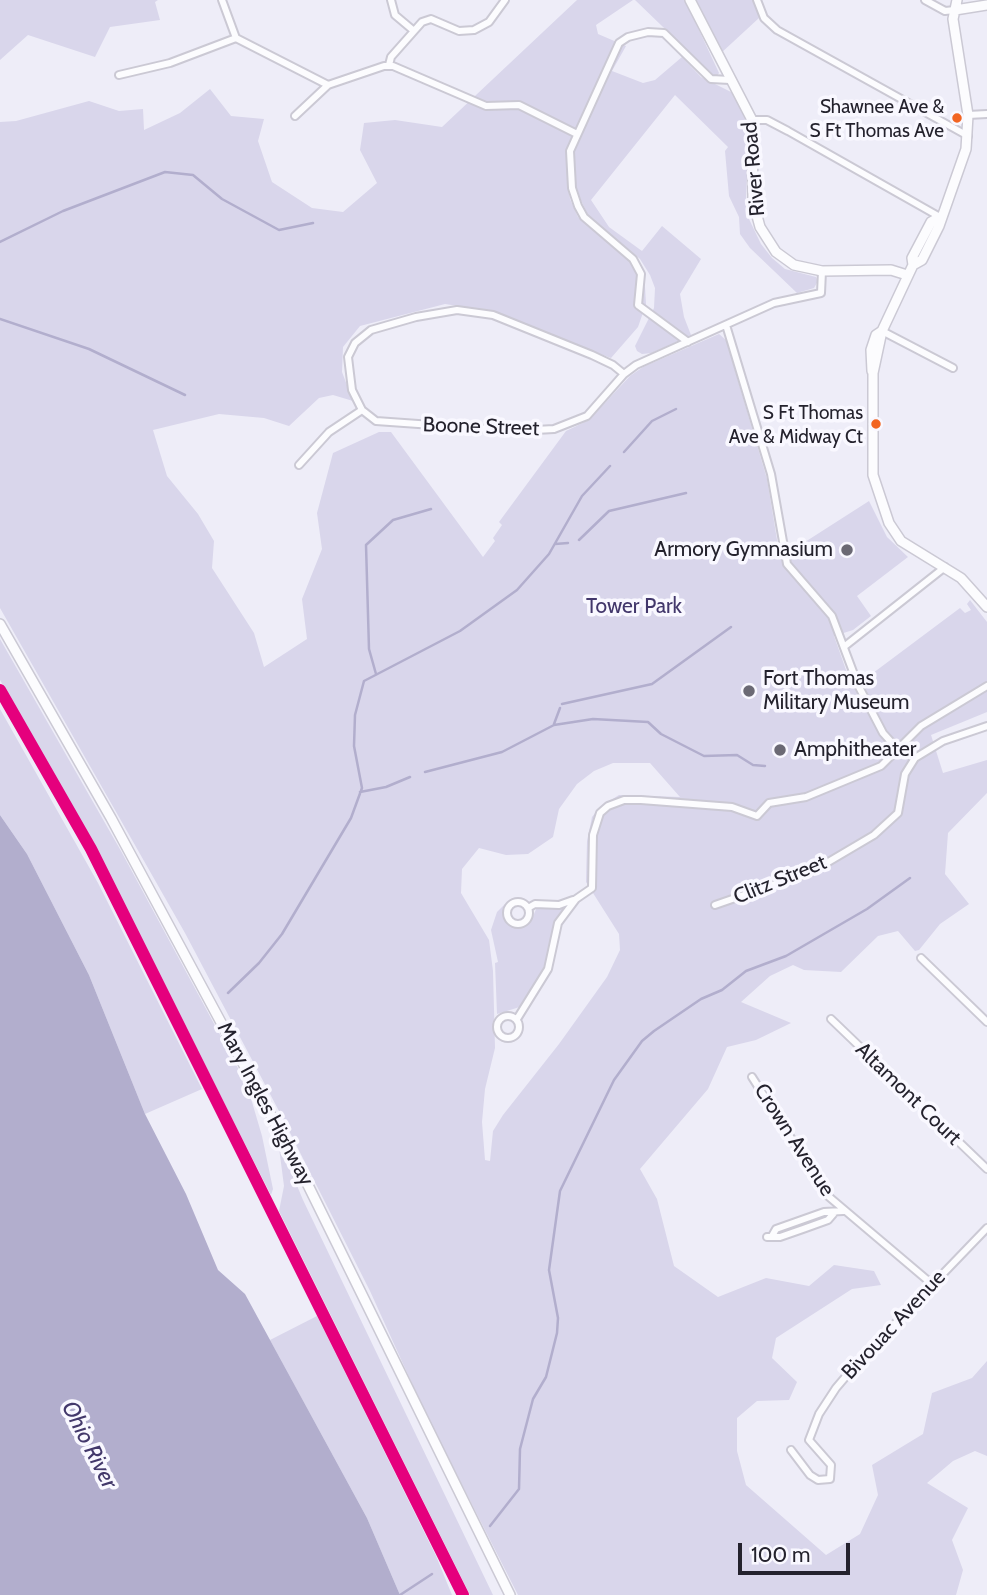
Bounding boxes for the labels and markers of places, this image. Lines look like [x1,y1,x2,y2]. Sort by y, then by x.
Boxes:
place label: Shawnee Ave & S Ft Thomas Ave [810,96,944,140]
marker: Shawnee Ave & S Ft Thomas Ave [950,111,964,125]
place label: S Ft Thomas Ave & Midway Ct [729,402,863,446]
marker: S Ft Thomas Ave & Midway Ct [869,417,883,431]
place label: Armory Gymnasium [654,537,833,563]
marker: Armory Gymnasium [839,542,855,558]
place label: Fort Thomas Military Museum [763,666,909,716]
marker: Fort Thomas Military Museum [741,683,757,699]
place label: Amphitheater [794,737,916,763]
marker: Amphitheater [772,742,788,758]

